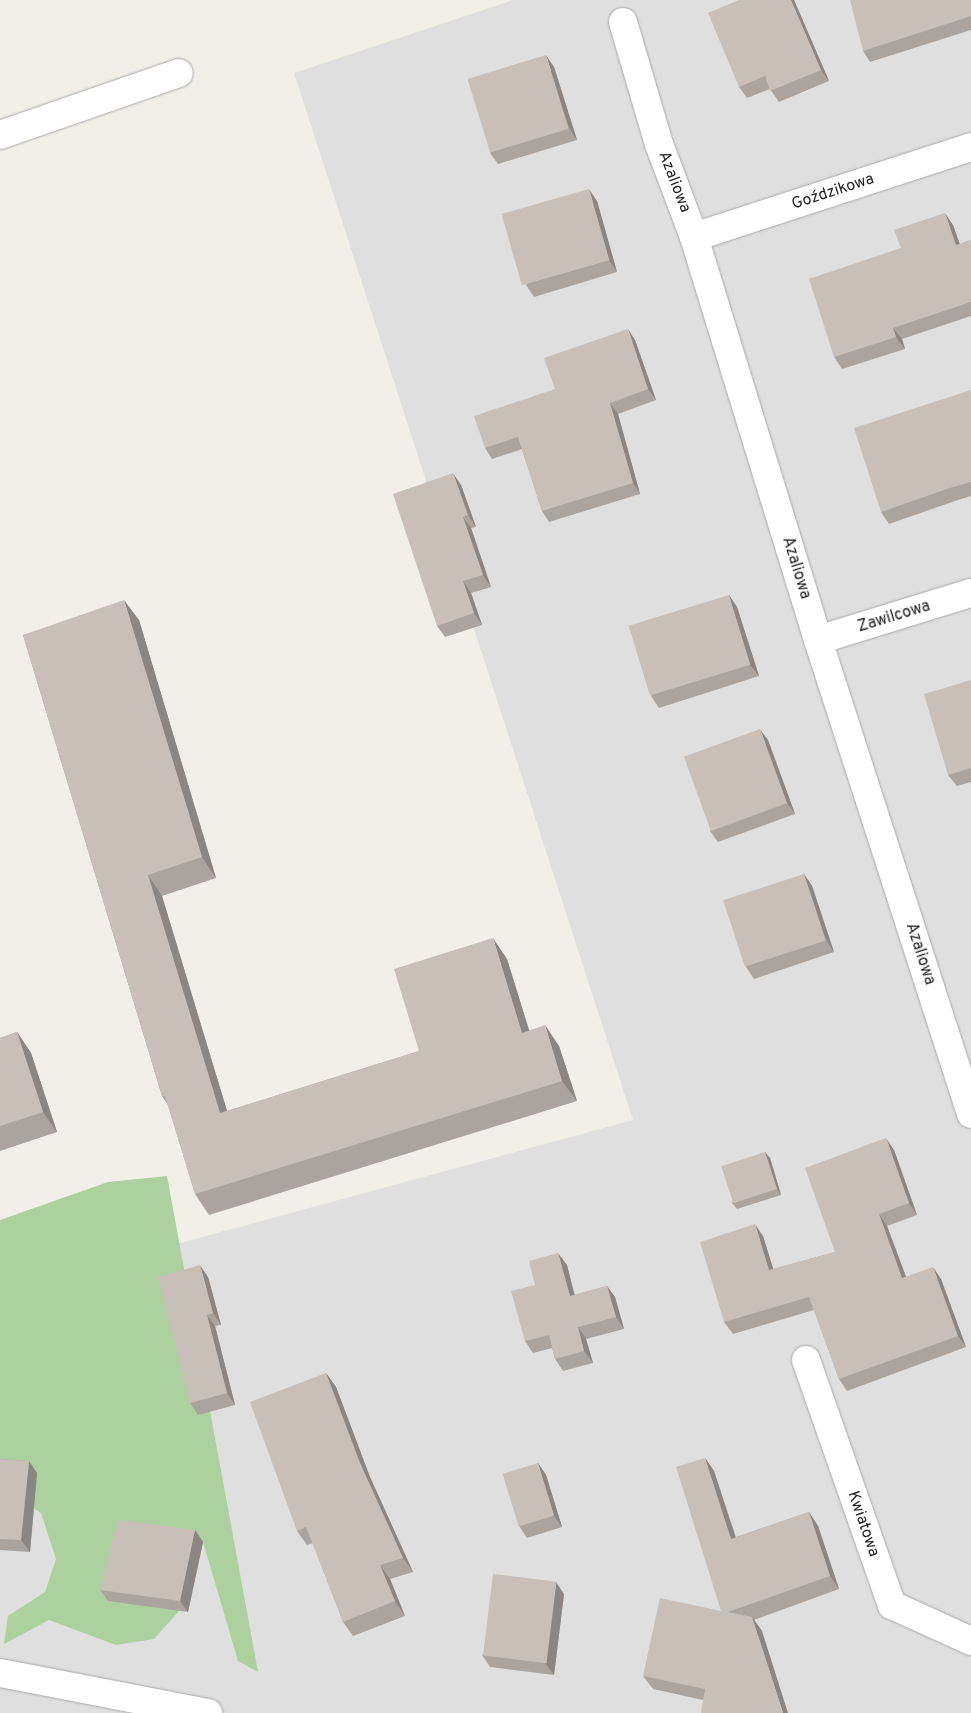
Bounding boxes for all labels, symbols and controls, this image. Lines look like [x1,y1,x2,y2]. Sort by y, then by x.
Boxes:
street label: Azaliowa [654,149,694,215]
street label: Goździkowa [789,170,877,214]
street label: Azaliowa [777,535,815,601]
street label: Zawilcowa [855,597,933,637]
street label: Azaliowa [901,921,939,987]
street label: Kwiatowa [843,1489,883,1559]

